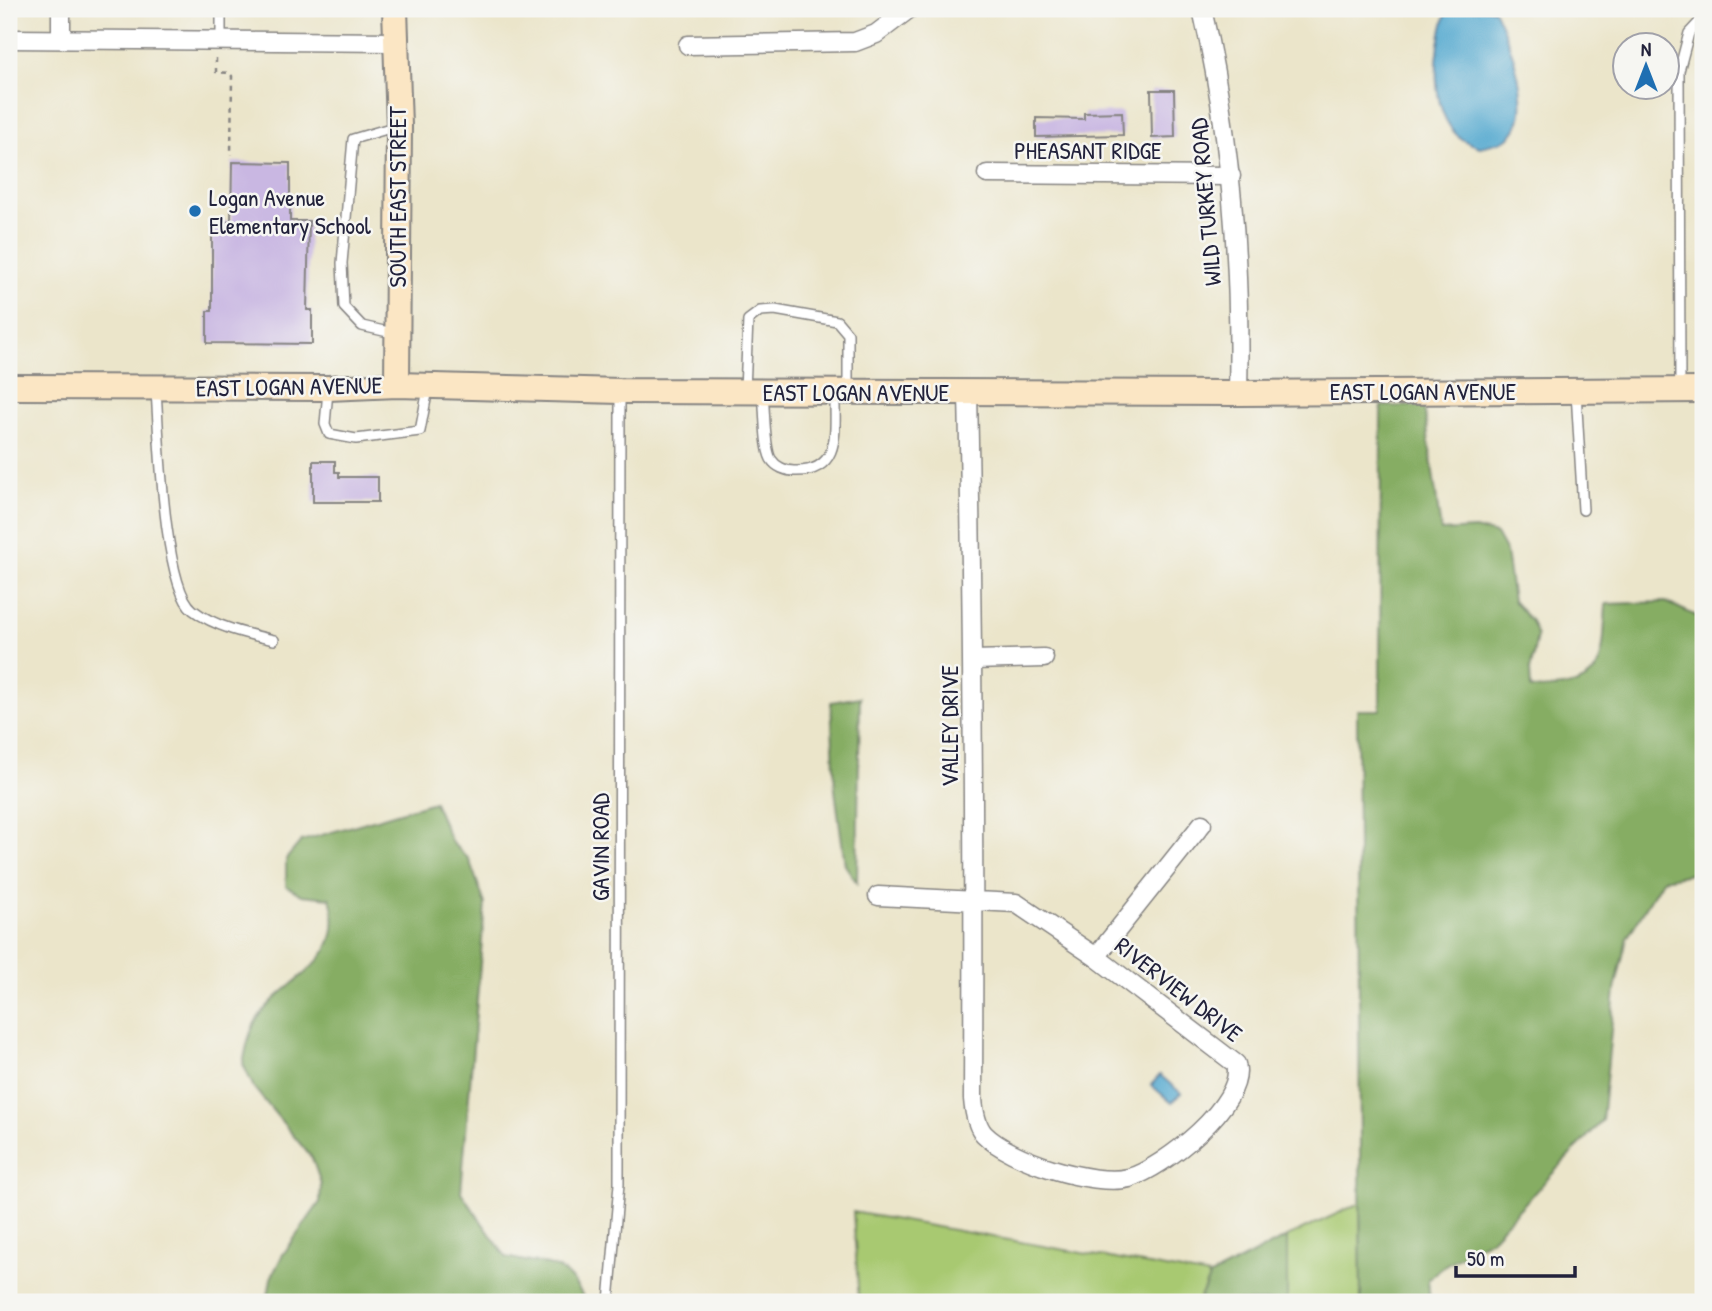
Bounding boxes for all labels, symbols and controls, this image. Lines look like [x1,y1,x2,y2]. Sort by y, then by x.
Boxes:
north arrow [1610,32,1680,102]
text: N [1641,36,1651,62]
street label: SOUTH EAST STREET [381,106,413,288]
street label: WILD TURKEY ROAD [1182,116,1228,287]
street label: PHEASANT RIDGE [1014,134,1162,166]
place label: Logan Avenue Elementary School [209,181,372,241]
marker: Logan Avenue Elementary School [187,203,203,219]
street label: EAST LOGAN AVENUE [196,368,383,404]
street label: EAST LOGAN AVENUE [1330,375,1517,407]
street label: EAST LOGAN AVENUE [763,376,950,408]
street label: VALLEY DRIVE [933,665,965,787]
street label: GAVIN ROAD [584,792,616,901]
street label: RIVERVIEW DRIVE [1109,929,1250,1049]
scale bar [1456,1234,1576,1278]
text: 50 m [1467,1244,1504,1273]

